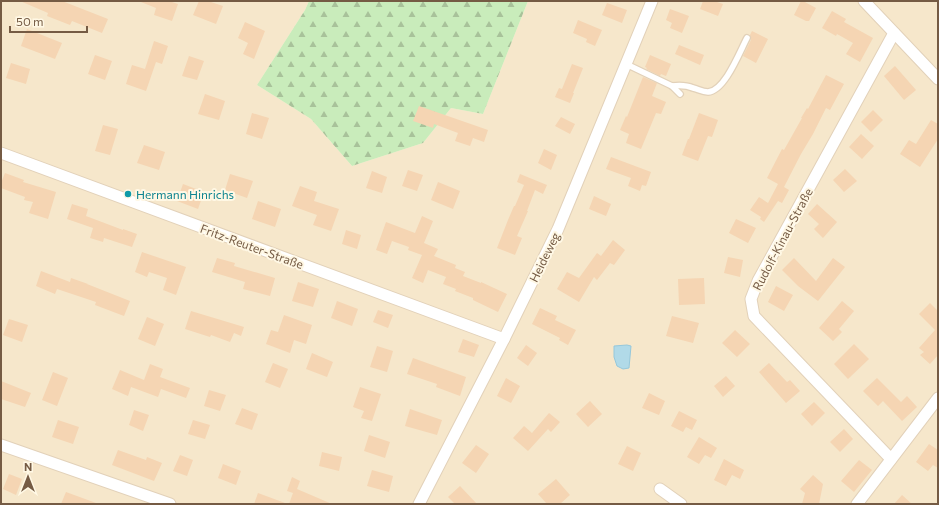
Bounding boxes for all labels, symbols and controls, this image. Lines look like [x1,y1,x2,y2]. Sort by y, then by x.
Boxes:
scale bar [10,8,87,34]
text: 50 m [16,14,44,28]
street label: Rudolf-Kinau-Straße [749,185,815,293]
place label: Hermann Hinrichs [136,187,234,201]
marker: Hermann Hinrichs [123,189,133,199]
street label: Fritz-Reuter-Straße [199,221,305,271]
street label: Heideweg [526,229,562,284]
north arrow [8,457,48,497]
text: N [24,460,32,473]

